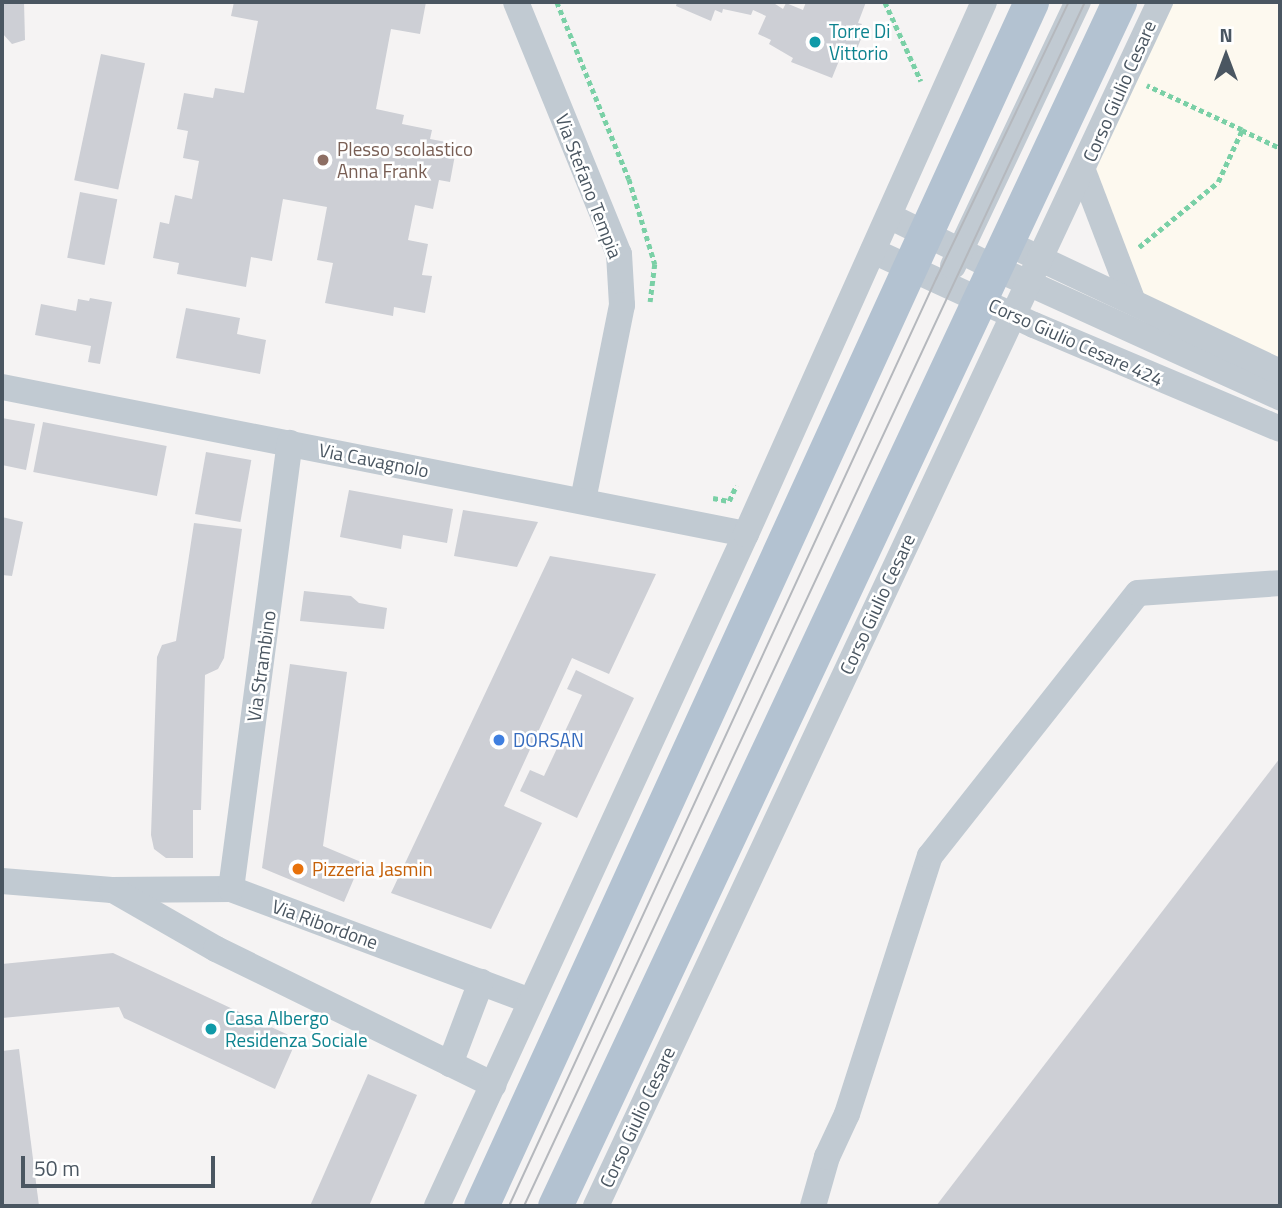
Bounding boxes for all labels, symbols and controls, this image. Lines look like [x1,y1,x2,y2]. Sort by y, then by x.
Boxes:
street label: Corso Giulio Cesare [1078,17,1160,165]
place label: Torre Di Vittorio [829,20,890,64]
text: N [1219,20,1233,49]
north arrow [1191,21,1261,91]
marker: Torre Di Vittorio [807,34,823,50]
street label: Via Stefano Tempia [551,111,627,261]
place label: Plesso scolastico Anna Frank [337,138,473,182]
marker: Plesso scolastico Anna Frank [315,152,331,168]
street label: Corso Giulio Cesare 424 [985,293,1167,391]
street label: Via Cavagnolo [317,438,431,482]
street label: Corso Giulio Cesare [834,530,920,678]
street label: Via Strambino [242,609,280,723]
place label: DORSAN [513,729,584,751]
marker: DORSAN [491,732,507,748]
place label: Pizzeria Jasmin [312,858,433,880]
marker: Pizzeria Jasmin [290,861,306,877]
street label: Via Ribordone [269,894,381,954]
place label: Casa Albergo Residenza Sociale [225,1007,368,1051]
marker: Casa Albergo Residenza Sociale [203,1021,219,1037]
street label: Corso Giulio Cesare [594,1043,680,1191]
scale bar [24,1142,219,1186]
text: 50 m [34,1152,80,1184]

